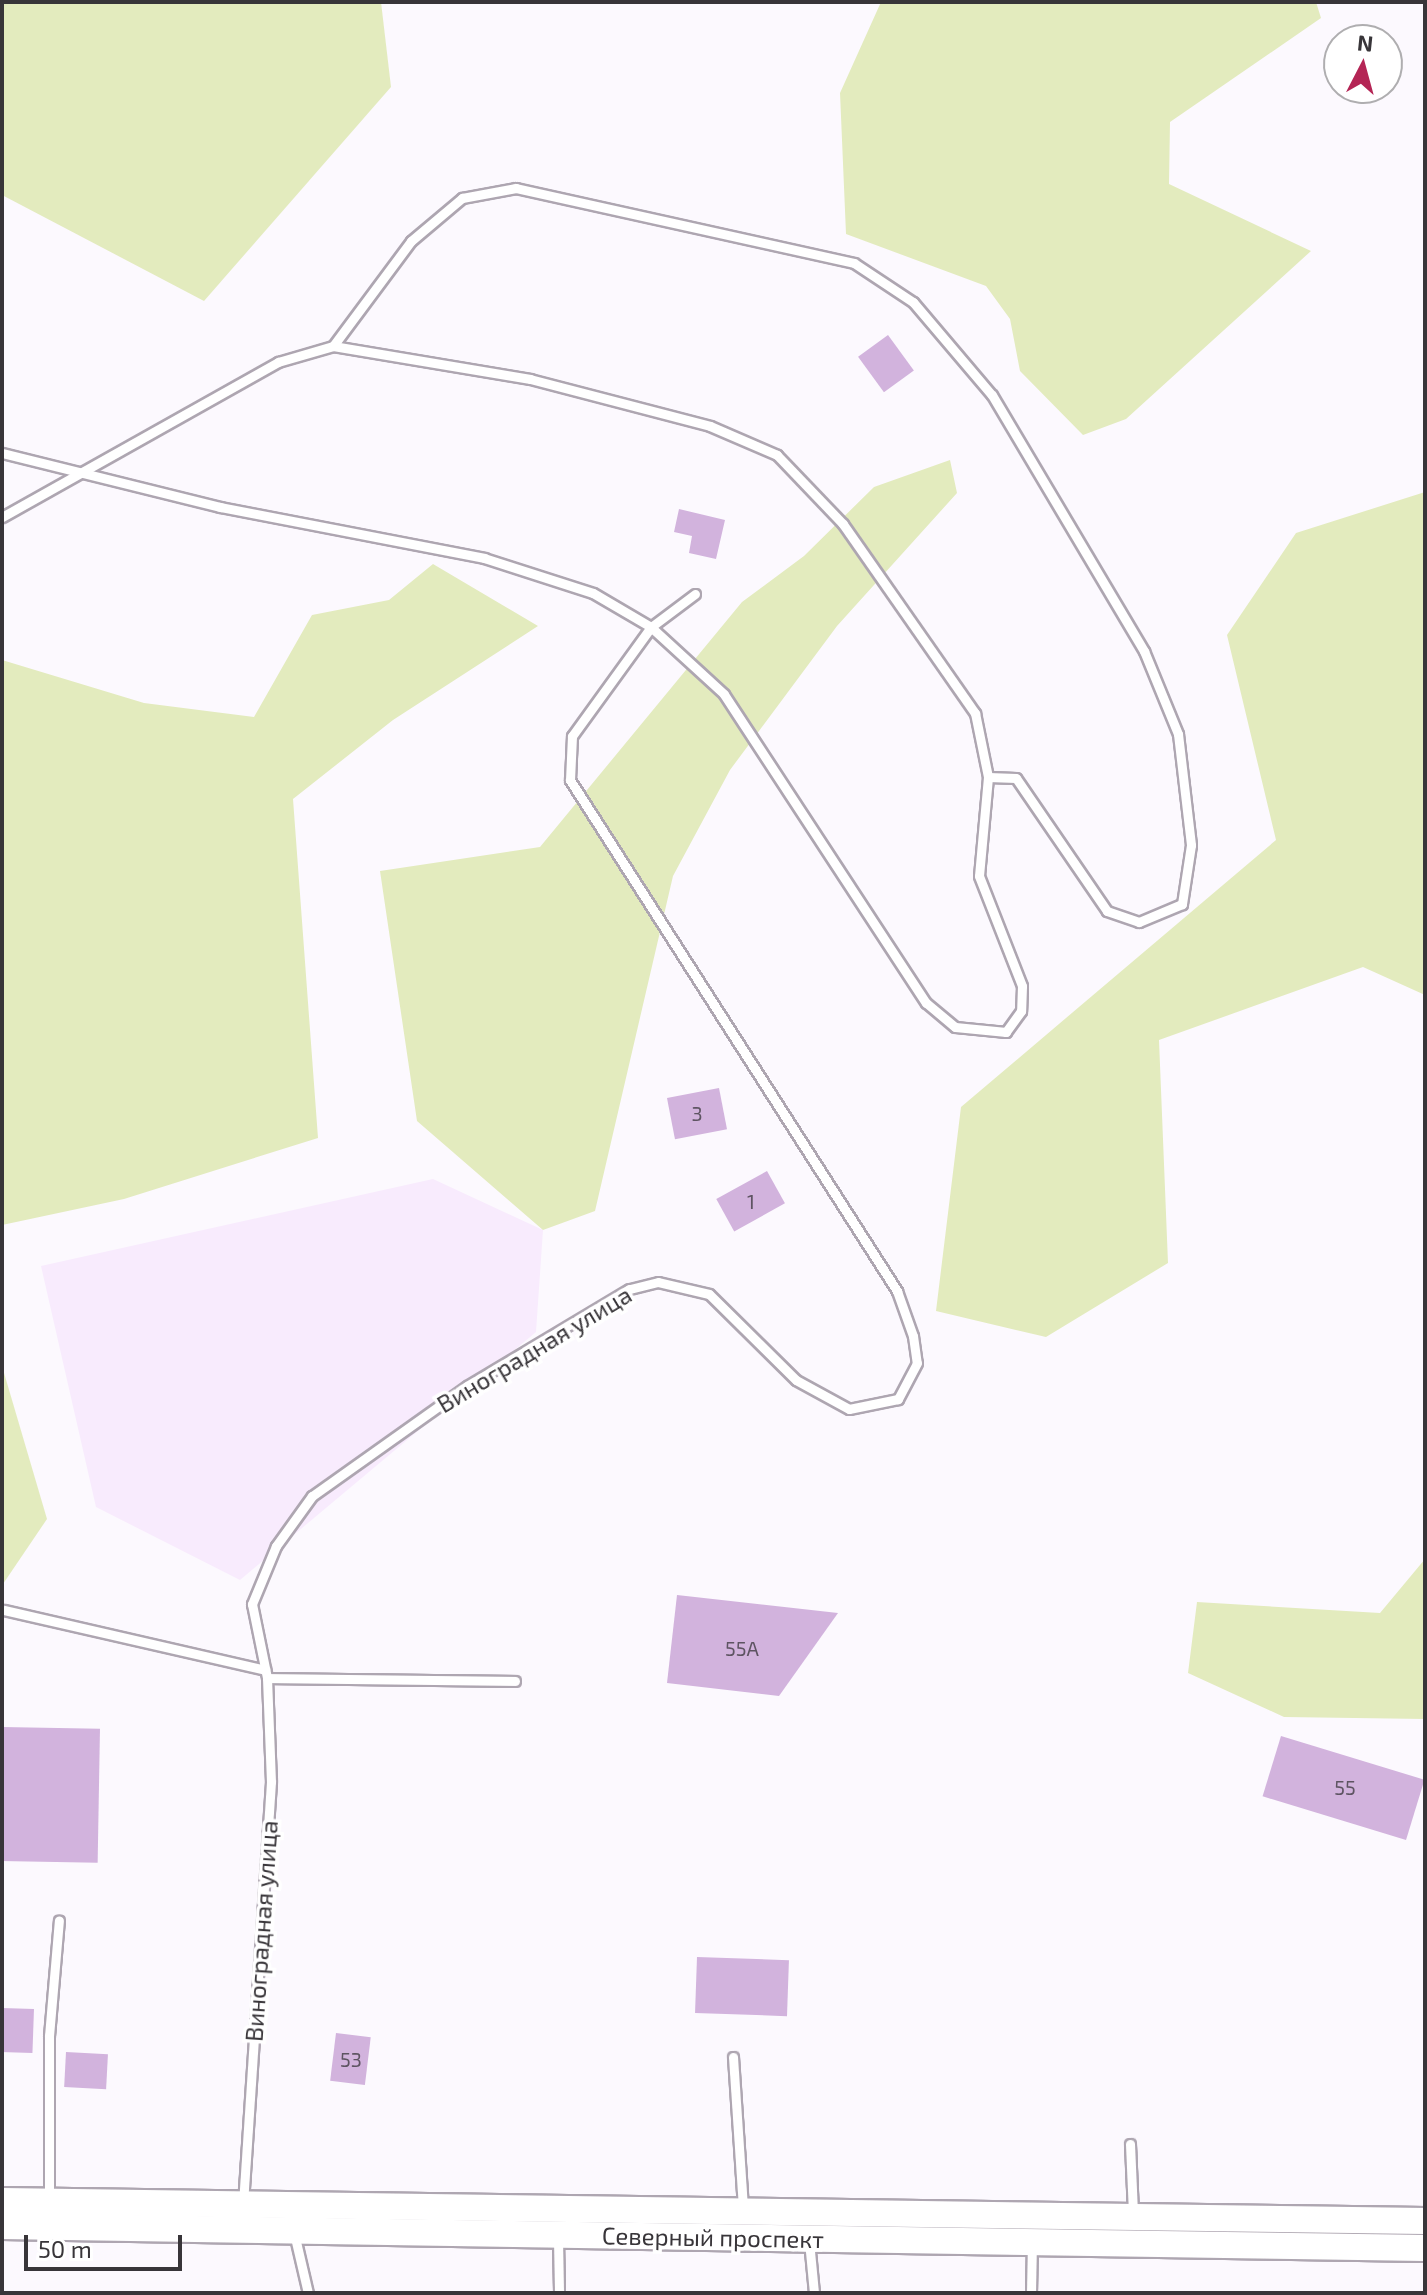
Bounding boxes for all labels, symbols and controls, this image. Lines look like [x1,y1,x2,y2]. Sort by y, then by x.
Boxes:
north arrow [1323,24,1403,104]
text: N [1356,28,1375,56]
house number: 3 [691,1101,703,1125]
house number: 1 [747,1189,755,1213]
street label: Виноградная улица [432,1280,636,1418]
house number: 55А [725,1636,759,1660]
house number: 55 [1334,1775,1356,1799]
street label: Виноградная улица [239,1819,283,2043]
house number: 53 [340,2047,362,2071]
scale bar [28,2219,186,2269]
street label: Северный проспект [602,2221,824,2253]
text: 50 m [38,2234,92,2263]

